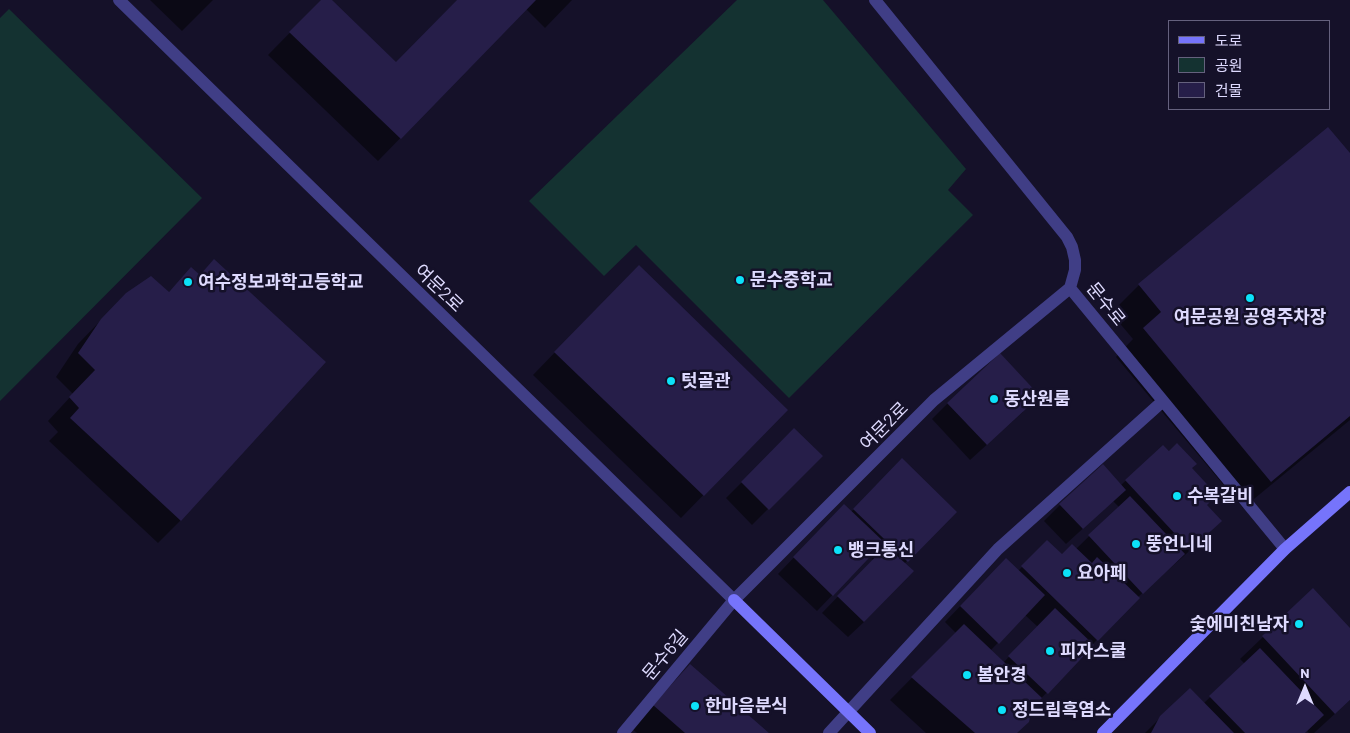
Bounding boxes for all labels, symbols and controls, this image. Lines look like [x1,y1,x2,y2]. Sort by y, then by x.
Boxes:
legend [1168,20,1330,110]
text: 도로 [1215,31,1243,49]
text: 공원 [1215,56,1243,74]
text: 건물 [1215,81,1243,99]
street label: 여문2로 [410,260,468,316]
place label: 문수중학교 [750,269,833,291]
place label: 여수정보과학고등학교 [198,271,364,293]
marker: 문수중학교 [734,274,746,286]
marker: 여수정보과학고등학교 [182,276,194,288]
street label: 문수로 [1082,278,1130,330]
marker: 여문공원 공영주차장 [1244,292,1256,304]
place label: 여문공원 공영주차장 [1174,306,1326,328]
place label: 텃골관 [681,370,731,392]
marker: 텃골관 [665,375,677,387]
place label: 동산원룸 [1004,388,1070,410]
marker: 동산원룸 [988,393,1000,405]
street label: 여문2로 [855,397,913,455]
place label: 수복갈비 [1187,485,1253,507]
marker: 수복갈비 [1171,490,1183,502]
place label: 뚱언니네 [1146,533,1212,555]
marker: 뚱언니네 [1130,538,1142,550]
place label: 뱅크통신 [848,539,914,561]
marker: 뱅크통신 [832,544,844,556]
place label: 요아페 [1077,562,1127,584]
marker: 요아페 [1061,567,1073,579]
place label: 숯에미친남자 [1190,613,1289,635]
marker: 숯에미친남자 [1293,618,1305,630]
street label: 문수6길 [638,625,692,685]
place label: 피자스쿨 [1060,640,1126,662]
marker: 피자스쿨 [1044,645,1056,657]
north arrow [1280,663,1330,713]
place label: 봄안경 [977,664,1027,686]
text: N [1300,664,1310,681]
marker: 봄안경 [961,669,973,681]
place label: 한마음분식 [705,695,788,717]
place label: 정드림흑염소 [1012,699,1111,721]
marker: 한마음분식 [689,700,701,712]
marker: 정드림흑염소 [996,704,1008,716]

